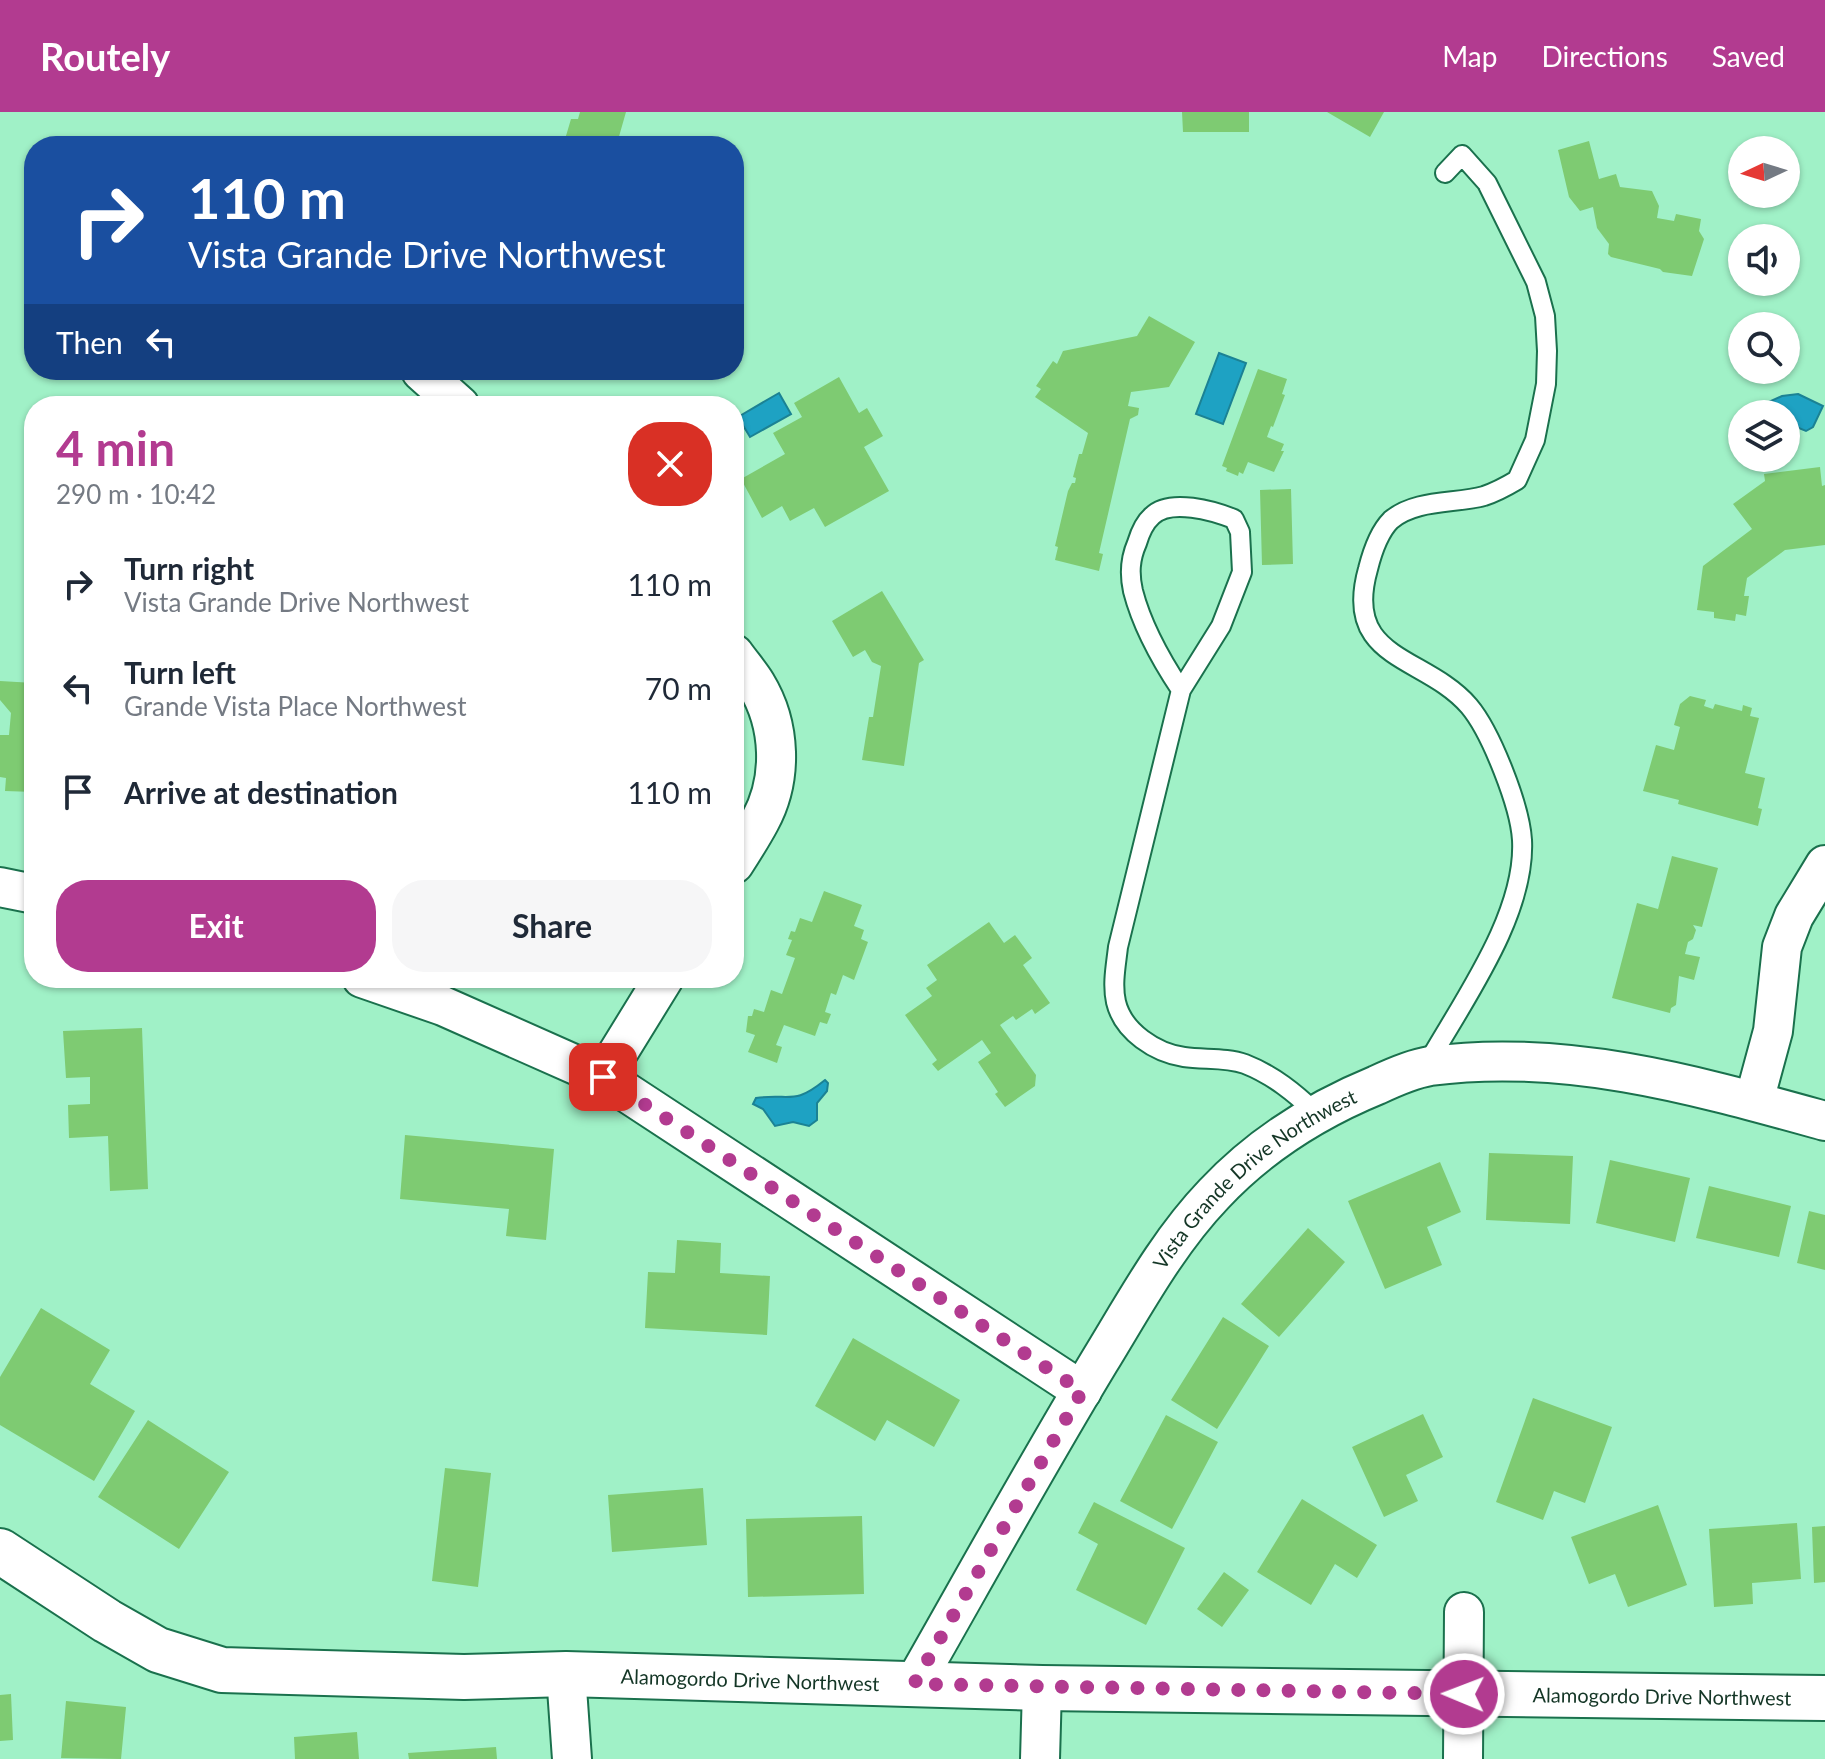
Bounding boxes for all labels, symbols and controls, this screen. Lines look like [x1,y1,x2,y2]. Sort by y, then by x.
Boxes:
text: Routely [40,33,170,79]
text: Map [1442,39,1497,73]
text: Directions [1541,39,1668,73]
text: Saved [1712,39,1785,73]
north arrow [1728,136,1800,208]
map controls [1728,136,1800,472]
text: 110 m [188,164,346,231]
icon: right [56,168,160,272]
button: sound [1728,224,1800,296]
text: Vista Grande Drive Northwest [188,232,666,276]
button: search [1728,312,1800,384]
icon: left [139,320,183,364]
text: Then [56,324,123,360]
button: layers [1728,400,1800,472]
text: 4 min [56,419,175,476]
button: close [628,422,712,506]
text: 290 m · 10:42 [56,478,216,510]
text: Turn right [124,550,254,586]
icon: right [56,562,100,606]
text: 110 m [627,566,712,602]
text: Vista Grande Drive Northwest [124,586,469,618]
text: Turn left [124,654,236,690]
icon: left [56,666,100,710]
text: 70 m [645,670,712,706]
text: Grande Vista Place Northwest [124,690,467,722]
icon: arrive [56,770,100,814]
text: Arrive at destination [124,774,398,810]
text: 110 m [627,774,712,810]
button: Exit [56,880,376,972]
button: Share [392,880,712,972]
pin [569,1043,637,1111]
icon: arrive [581,1055,625,1099]
street label: Vista Grande Drive Northwest [1147,1084,1360,1273]
position arrow [1422,1652,1506,1736]
street label: Alamogordo Drive Northwest [620,1664,880,1695]
street label: Alamogordo Drive Northwest [1532,1682,1792,1710]

